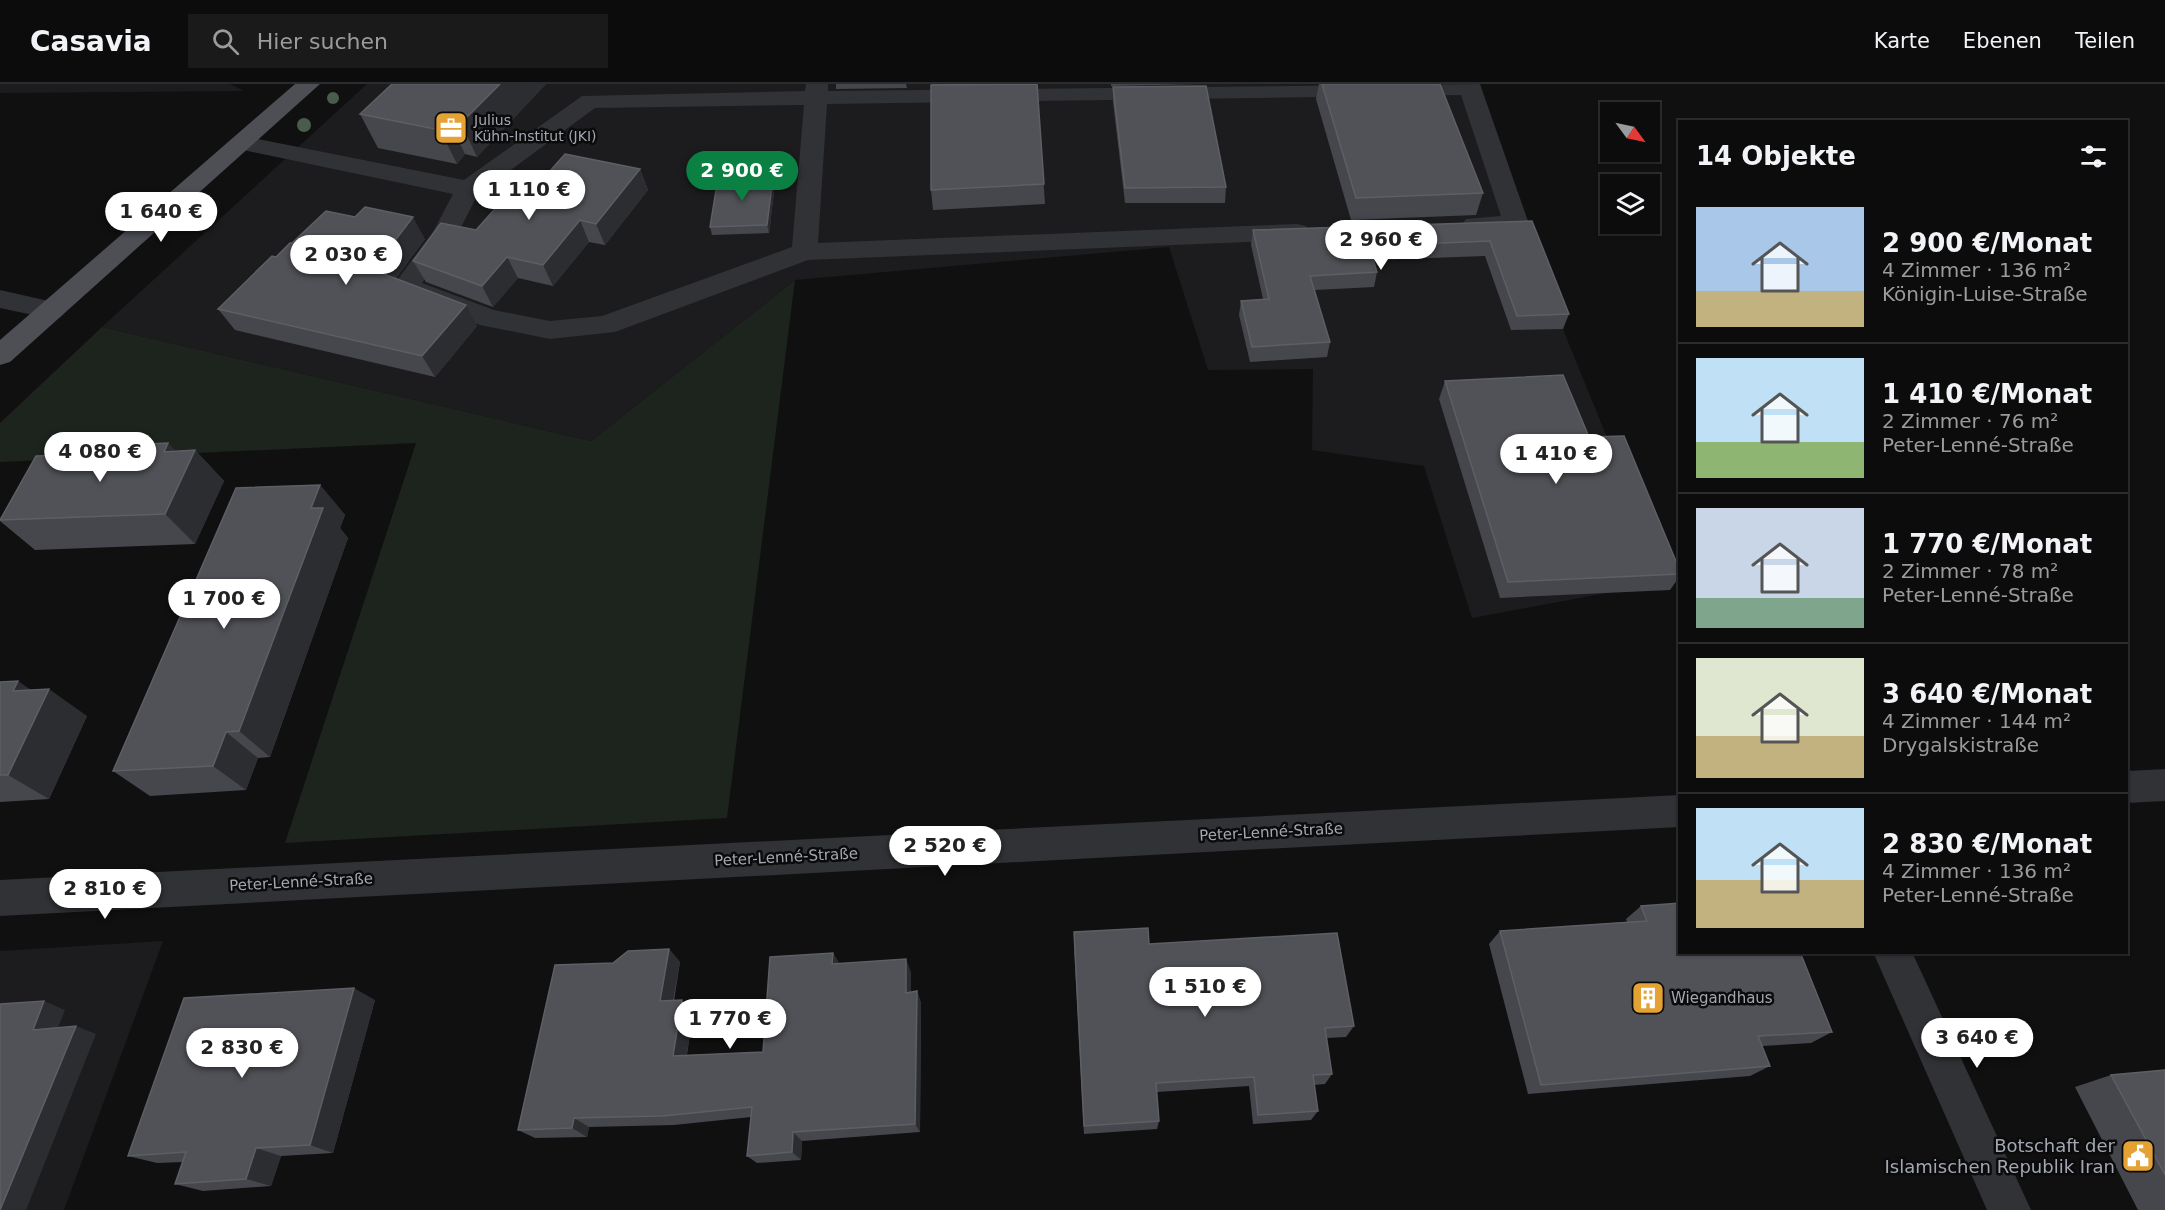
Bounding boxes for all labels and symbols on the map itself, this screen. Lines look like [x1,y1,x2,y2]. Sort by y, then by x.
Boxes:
north arrow [1600,102,1660,162]
office icon: Julius Kühn-Institut (JKI) [433,110,469,146]
place label: Julius Kühn-Institut (JKI) [473,112,597,144]
pin: 2 900 € [687,151,797,202]
pin: 1 110 € [474,170,584,221]
pin: 1 640 € [106,192,216,243]
pin: 2 960 € [1326,220,1436,271]
pin: 2 030 € [291,235,401,286]
pin: 4 080 € [45,432,155,483]
pin: 1 410 € [1501,434,1611,485]
pin: 1 700 € [169,579,279,630]
street label: Peter-Lenné-Straße [1199,819,1343,845]
pin: 2 520 € [890,826,1000,877]
street label: Peter-Lenné-Straße [714,844,858,870]
pin: 2 810 € [50,869,160,920]
street label: Peter-Lenné-Straße [229,869,373,895]
pin: 1 510 € [1150,967,1260,1018]
building icon: Wiegandhaus [1630,980,1666,1016]
place label: Wiegandhaus [1671,989,1773,1007]
pin: 1 770 € [675,999,785,1050]
pin: 3 640 € [1922,1018,2032,1069]
pin: 2 830 € [187,1028,297,1079]
place label: Botschaft der Islamischen Republik Iran [1885,1135,2116,1177]
public building icon: Botschaft der Islamischen Republik Iran [2120,1138,2156,1174]

